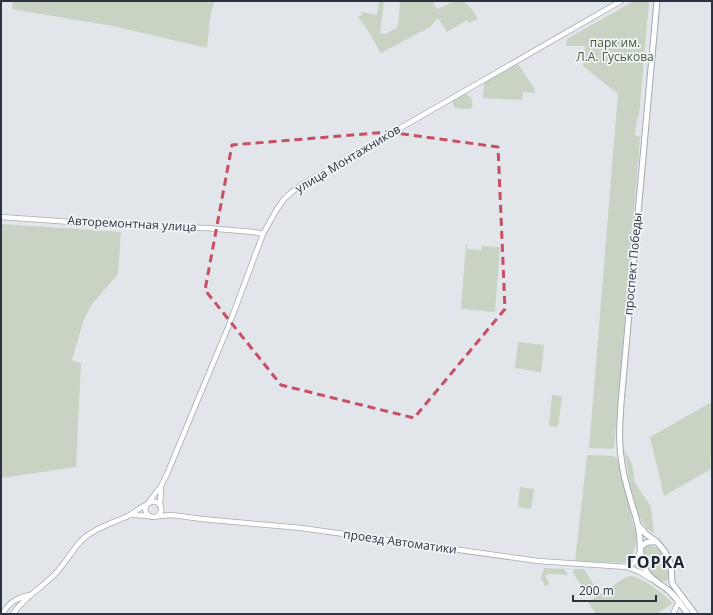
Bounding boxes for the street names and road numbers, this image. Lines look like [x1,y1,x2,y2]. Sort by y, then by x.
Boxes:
street label: улица Монтажников [292,120,404,197]
street label: Авторемонтная улица [67,212,197,235]
street label: проспект Победы [620,212,645,316]
street label: проезд Автоматики [342,525,458,558]

